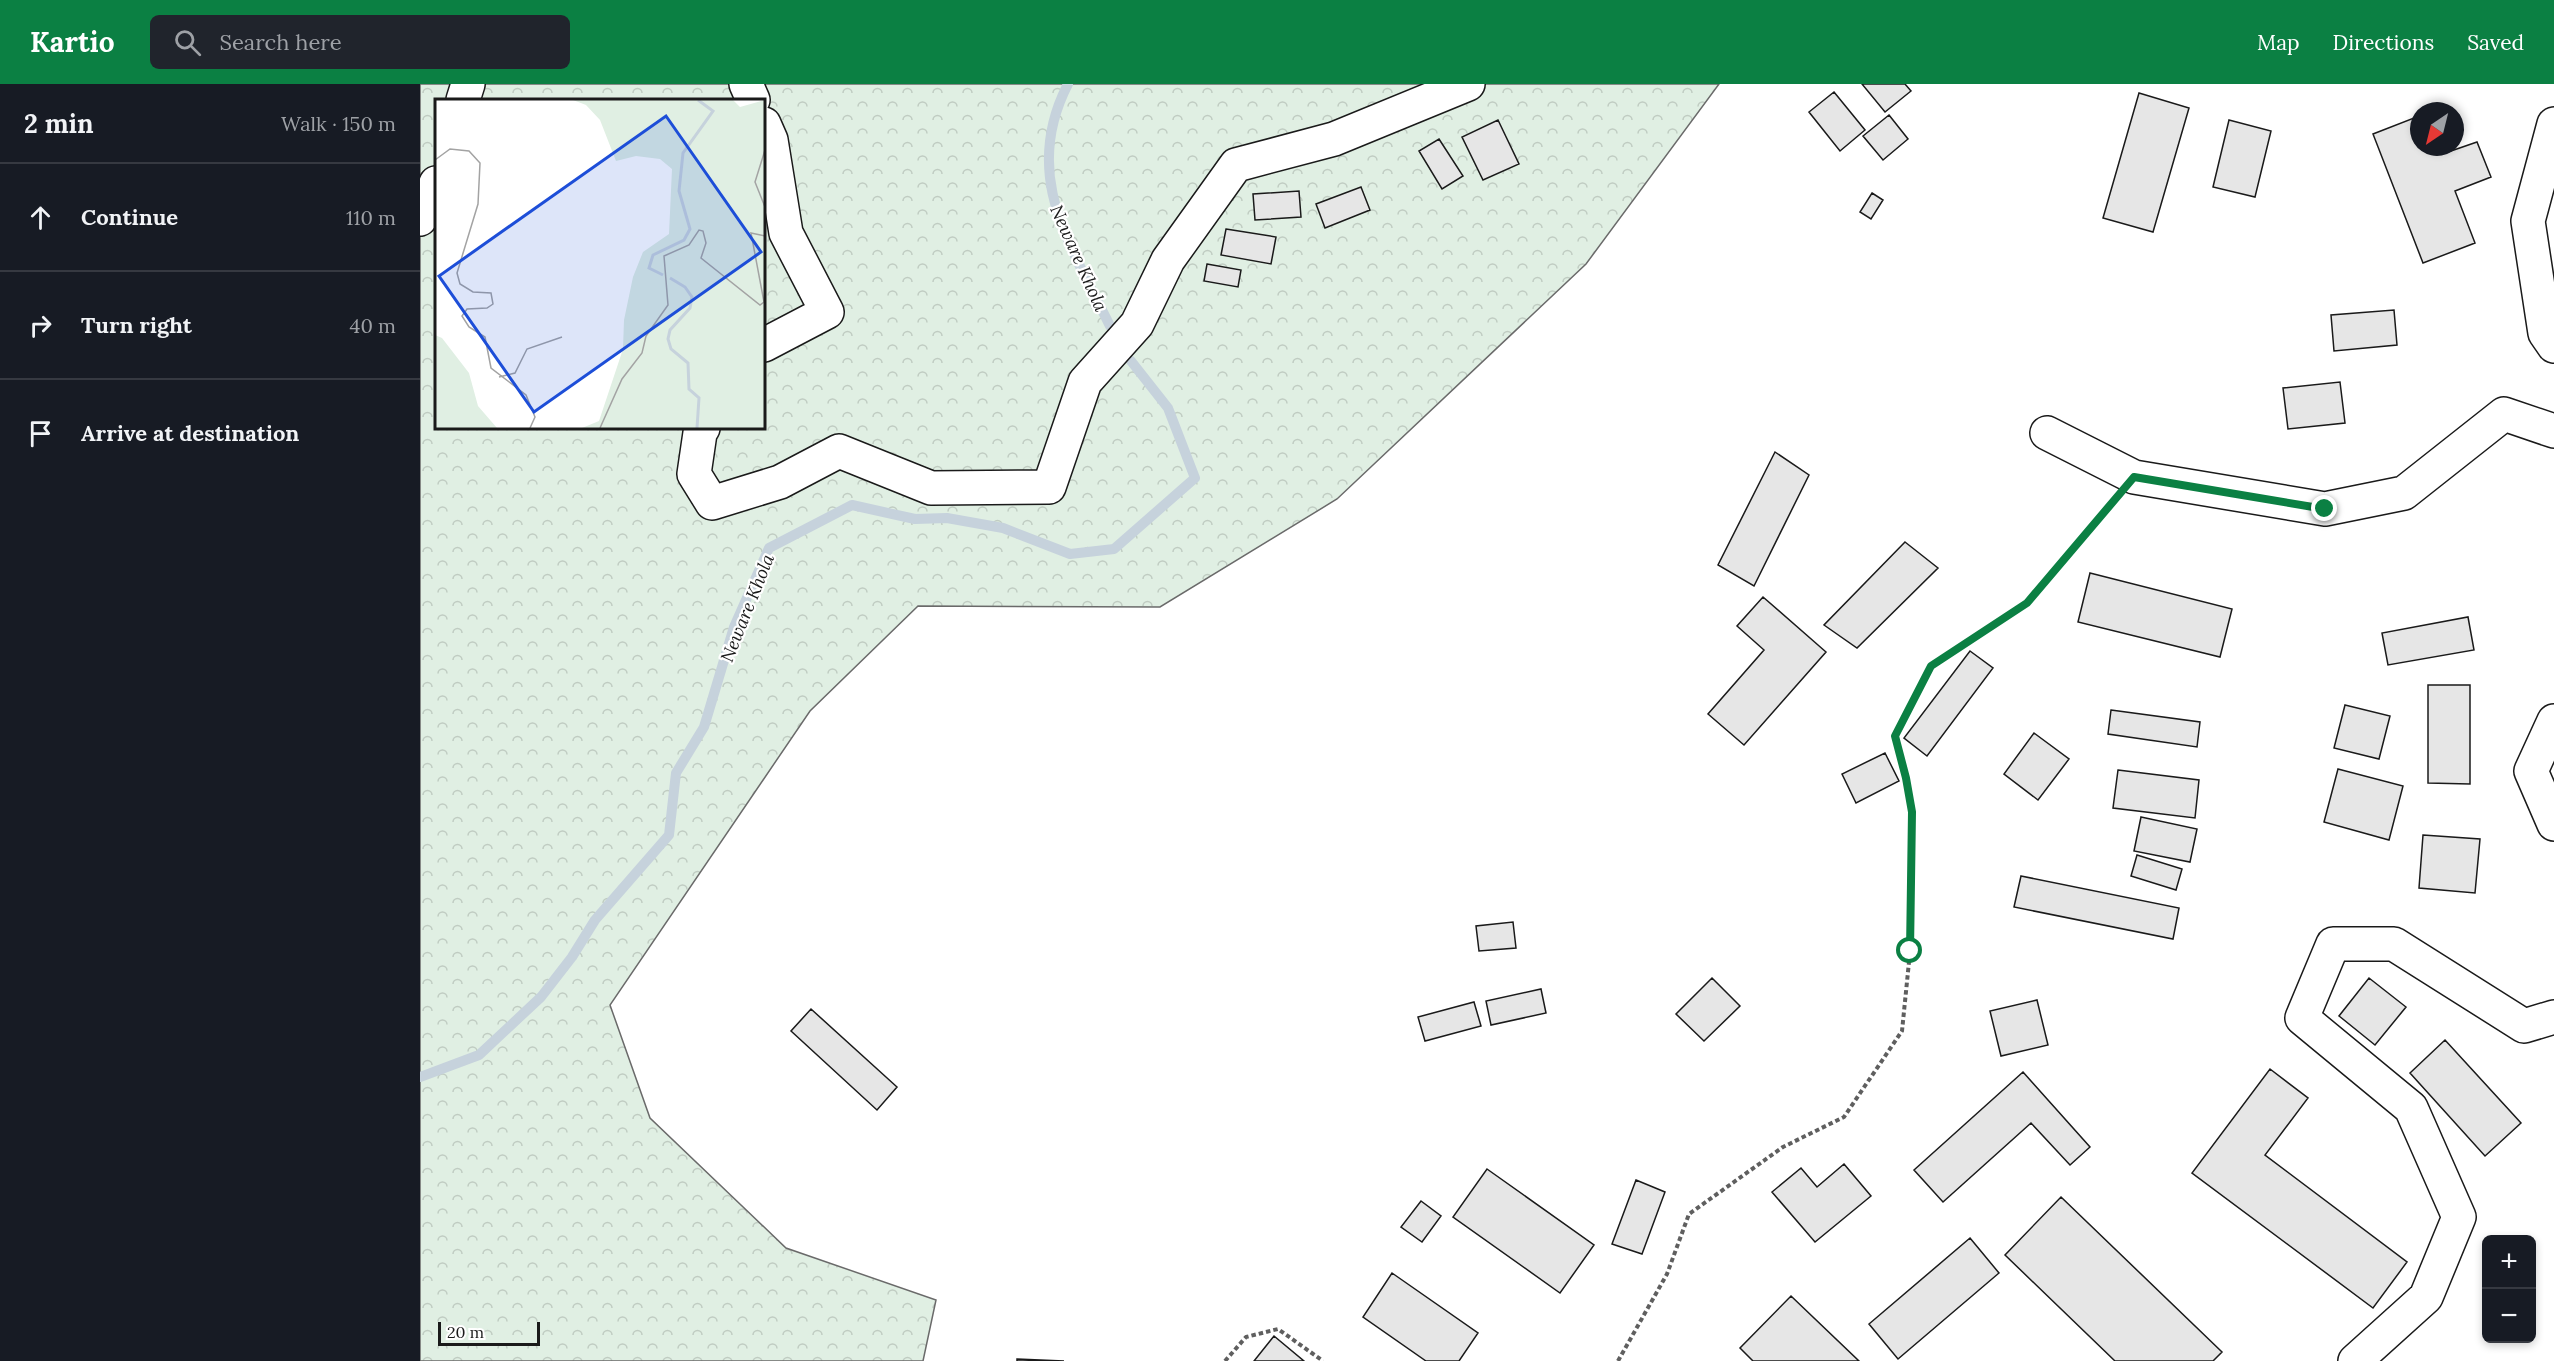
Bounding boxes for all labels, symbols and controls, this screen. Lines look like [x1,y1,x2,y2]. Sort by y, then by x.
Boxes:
search box [150,15,570,69]
text: Kartio [30,24,114,60]
icon: search [171,26,204,59]
text: Search here [219,28,342,56]
text: Map [2257,29,2300,56]
text: Directions [2333,29,2434,56]
text: Saved [2467,29,2524,56]
inset map [435,99,765,429]
north arrow [2410,102,2464,156]
text: 2 min [24,107,94,140]
text: Walk · 150 m [281,111,396,136]
icon: ahead [24,201,57,234]
water label: Neware Khola [1045,201,1113,315]
text: Continue [81,203,178,231]
text: 110 m [346,205,396,230]
icon: right [24,309,57,342]
text: Turn right [81,311,192,339]
text: 40 m [350,313,396,338]
icon: arrive [24,417,57,450]
text: Arrive at destination [81,419,299,447]
route end [2311,495,2337,521]
water label: Neware Khola [715,551,779,665]
route start [1896,937,1922,963]
map controls [2482,1235,2536,1343]
button: + [2482,1235,2536,1289]
button: − [2482,1289,2536,1343]
scale bar [438,1319,540,1346]
text: 20 m [447,1322,484,1342]

